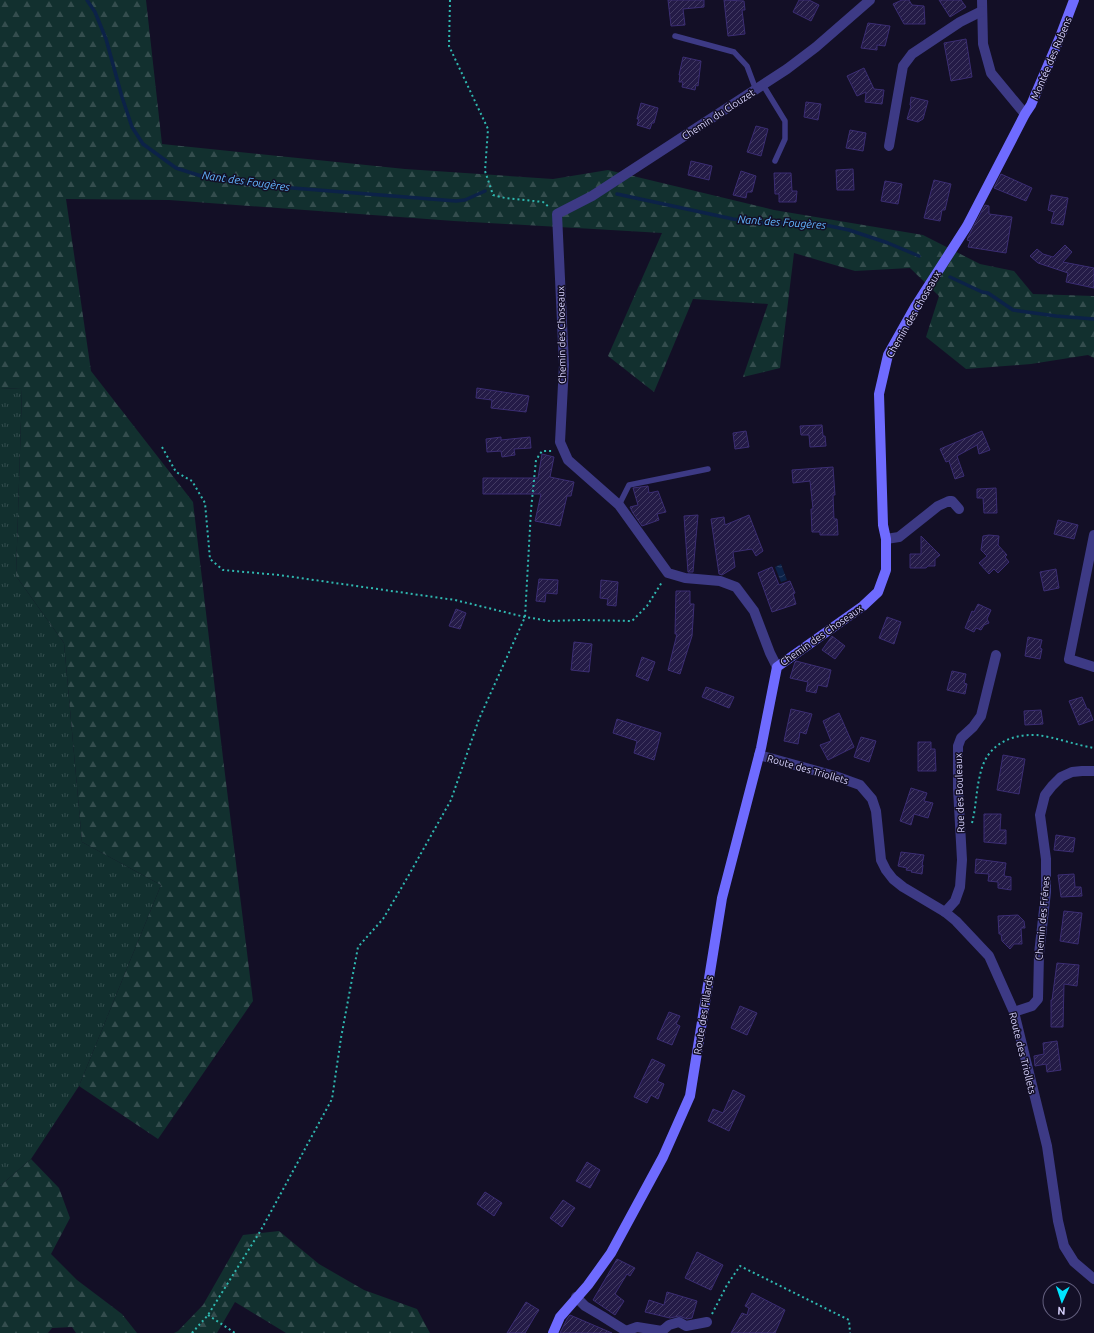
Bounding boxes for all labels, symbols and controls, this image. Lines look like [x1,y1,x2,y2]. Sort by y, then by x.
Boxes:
street label: Montée des Rubens [1029,15,1074,101]
street label: Chemin du Clouzet [680,87,757,142]
water label: Nant des Fougères [201,169,291,193]
water label: Nant des Fougères [737,213,827,231]
street label: Chemin des Choseaux [884,269,943,359]
street label: Chemin des Choseaux [555,286,568,384]
street label: Chemin des Choseaux [778,603,865,668]
street label: Route des Triollets [766,753,850,786]
street label: Rue des Bouleaux [953,753,966,833]
street label: Chemin des Frênes [1033,876,1052,961]
street label: Route des Fillards [692,975,715,1055]
street label: Route des Triollets [1007,1011,1038,1095]
north arrow [1042,1281,1082,1321]
text: N [1057,1305,1066,1317]

